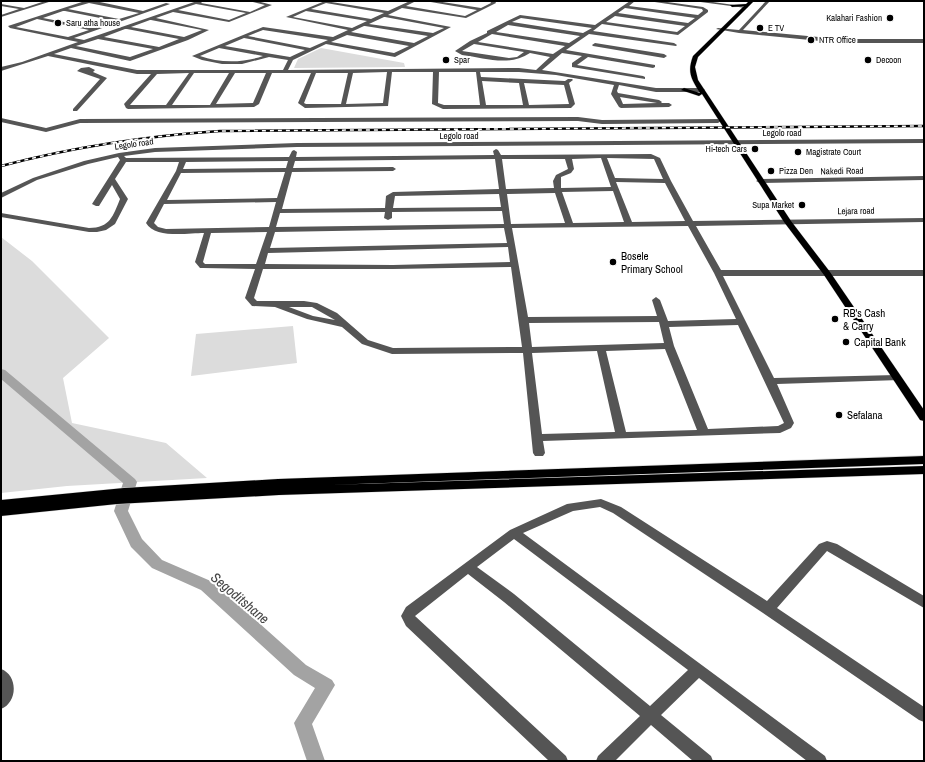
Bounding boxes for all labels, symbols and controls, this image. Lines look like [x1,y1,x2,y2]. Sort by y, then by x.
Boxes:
place label: Kalahari Fashion [826,12,882,24]
marker: Kalahari Fashion [885,13,895,23]
place label: Saru atha house [66,17,120,29]
marker: Saru atha house [53,18,63,28]
place label: E TV [768,22,784,34]
marker: E TV [755,23,765,33]
place label: NTR Office [819,34,856,46]
marker: NTR Office [806,35,816,45]
place label: Spar [454,54,470,66]
place label: Decoon [876,54,901,66]
marker: Spar [441,55,451,65]
marker: Decoon [863,55,873,65]
street label: Legolo road [763,127,801,139]
street label: Legolo road [440,130,478,142]
street label: Legolo road [114,135,154,153]
place label: Hi-tech Cars [706,143,747,155]
marker: Hi-tech Cars [750,144,760,154]
place label: Magistrate Court [806,146,861,158]
marker: Magistrate Court [793,147,803,157]
place label: Pizza Den [779,165,813,177]
street label: Nakedi Road [820,165,864,177]
marker: Pizza Den [766,166,776,176]
place label: Supa Market [752,199,794,211]
marker: Supa Market [797,200,807,210]
street label: Lejara road [837,205,875,217]
place label: Bosele Primary School [621,249,683,276]
marker: Bosele Primary School [608,257,618,267]
place label: RB's Cash & Carry [843,306,885,333]
marker: RB's Cash & Carry [830,314,840,324]
place label: Capital Bank [854,335,906,349]
marker: Capital Bank [841,337,851,347]
place label: Sefalana [847,408,883,422]
marker: Sefalana [834,410,844,420]
water label: Segoditshane [207,568,273,628]

